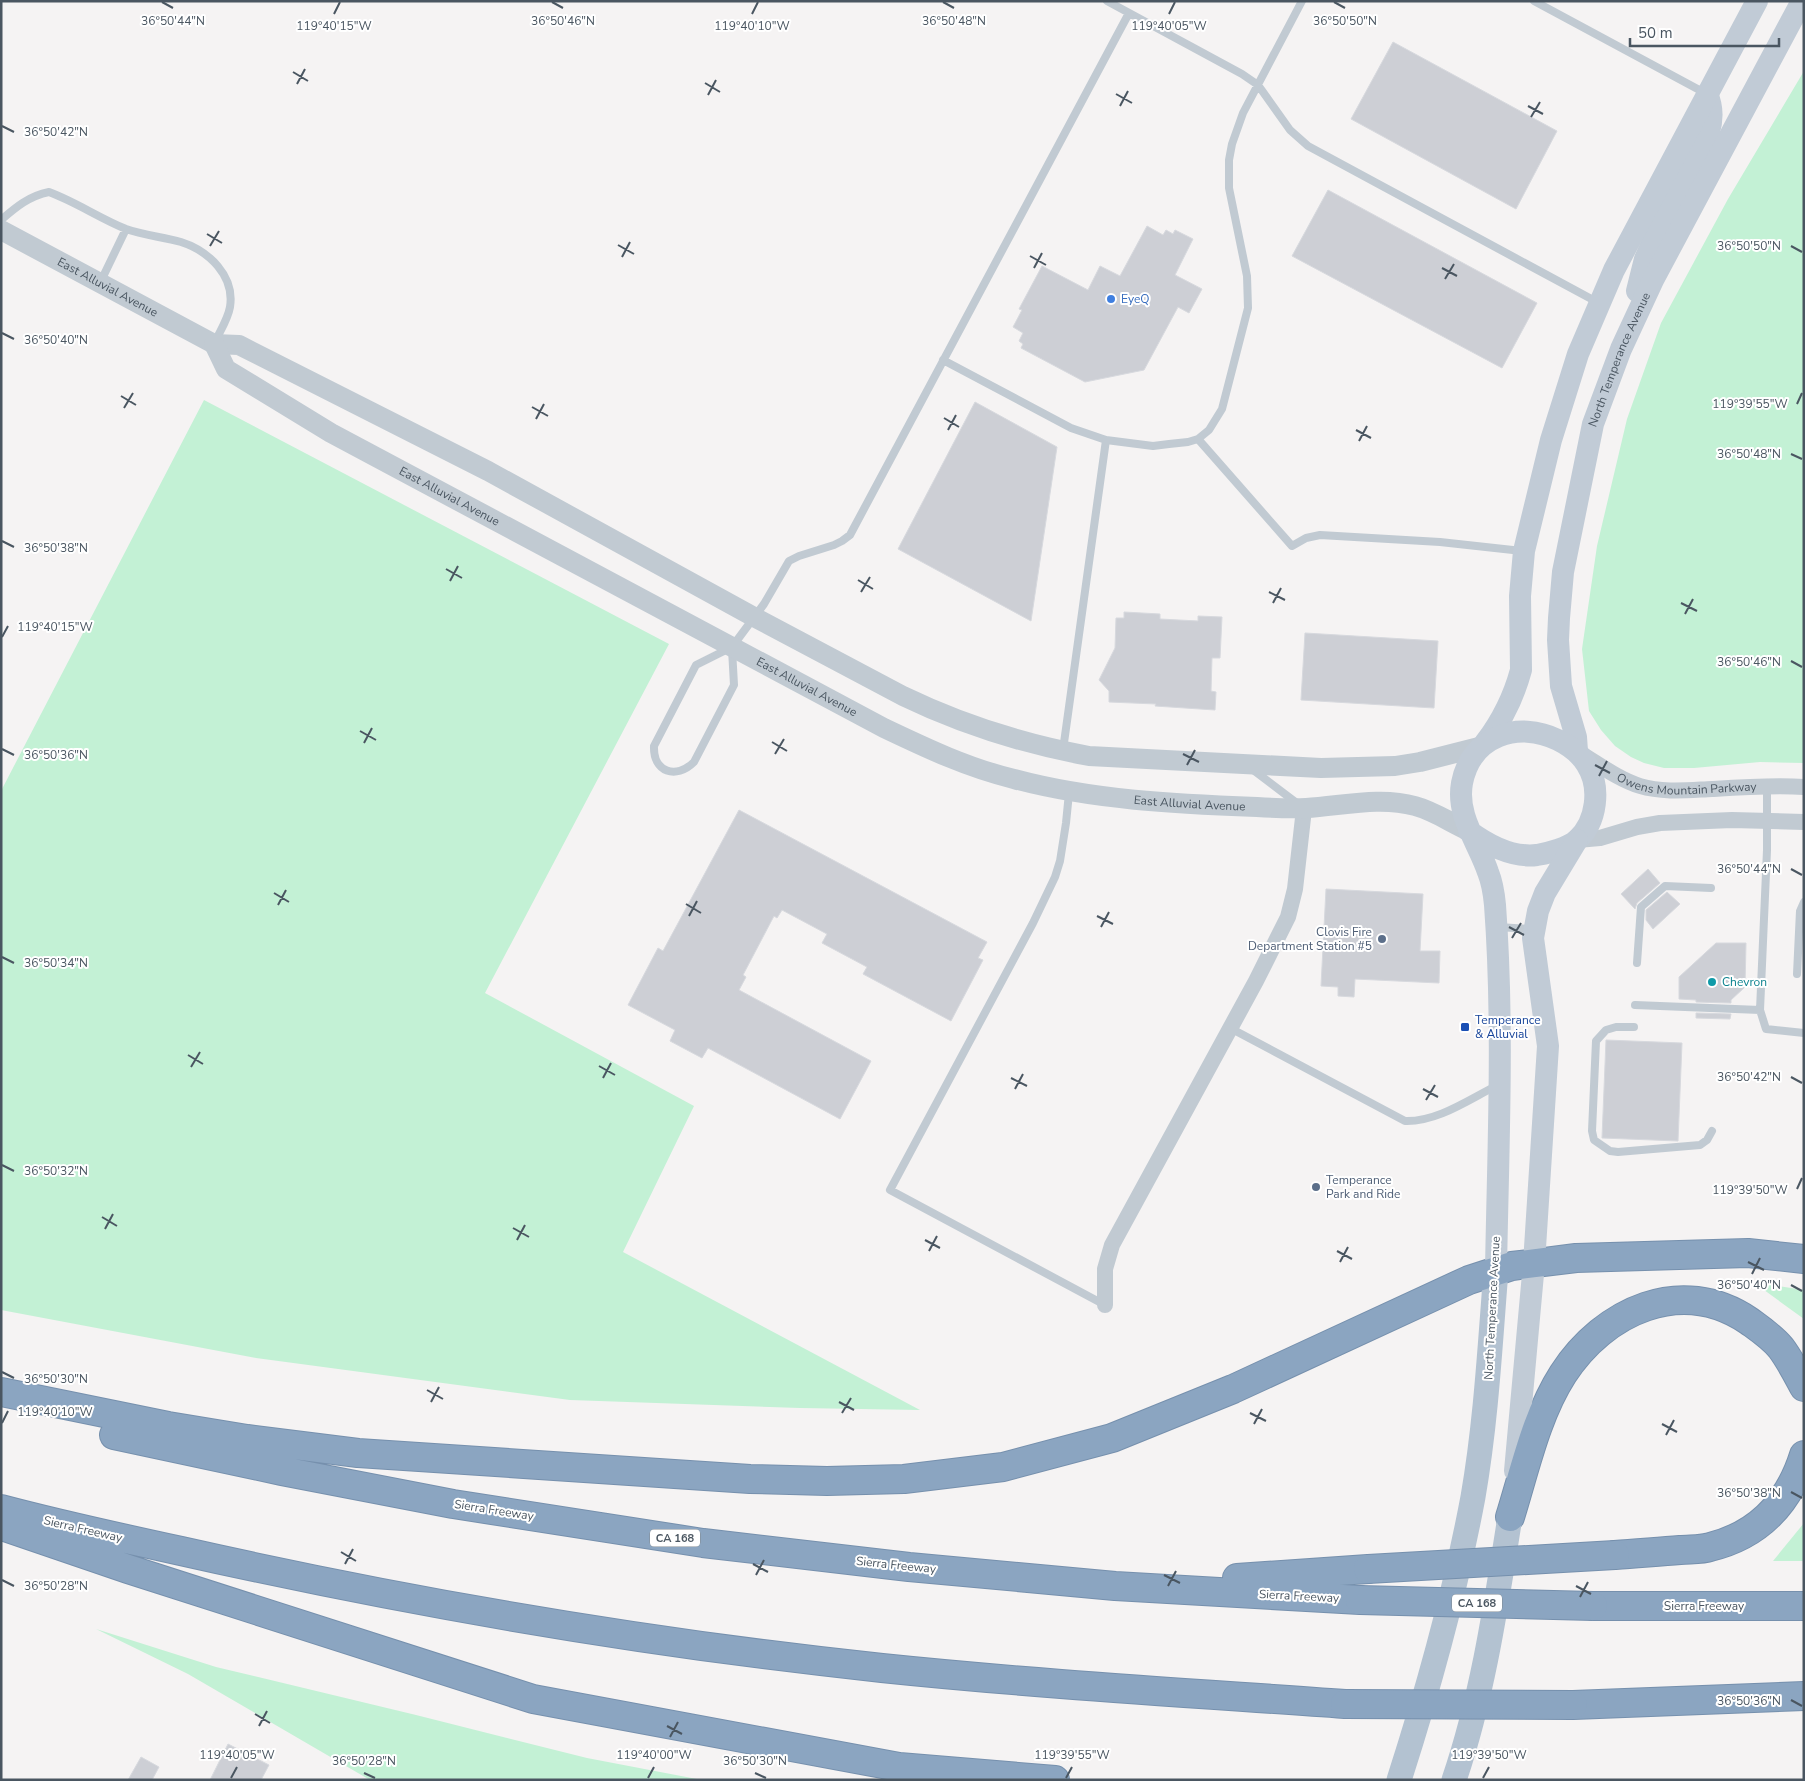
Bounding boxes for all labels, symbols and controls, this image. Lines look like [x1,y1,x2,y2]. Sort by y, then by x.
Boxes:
text: 36°50'44"N [141,13,205,29]
text: 36°50'46"N [531,13,595,29]
text: 36°50'48"N [922,13,986,29]
text: 36°50'50"N [1313,13,1377,29]
scale bar [1630,15,1779,47]
text: 119°40'15"W [296,18,372,34]
text: 119°40'10"W [714,18,790,34]
text: 119°40'05"W [1131,18,1207,34]
text: 50 m [1638,23,1673,43]
text: 36°50'42"N [24,124,88,140]
text: 36°50'50"N [1717,238,1781,254]
street label: East Alluvial Avenue [55,254,161,321]
street label: North Temperance Avenue [1585,290,1654,429]
place label: EyeQ [1121,291,1150,307]
marker: EyeQ [1105,293,1117,305]
text: 36°50'40"N [24,332,88,348]
text: 119°39'55"W [1712,396,1788,412]
text: 36°50'48"N [1717,446,1781,462]
street label: East Alluvial Avenue [396,463,503,530]
text: 36°50'38"N [24,540,88,556]
text: 119°40'15"W [17,619,93,635]
street label: East Alluvial Avenue [754,653,860,720]
text: 36°50'46"N [1717,654,1781,670]
text: 36°50'36"N [24,747,88,763]
street label: Owens Mountain Parkway [1614,769,1758,799]
street label: East Alluvial Avenue [1133,792,1246,815]
text: 36°50'44"N [1717,861,1781,877]
place label: Clovis Fire Department Station #5 [1248,924,1372,954]
marker: Clovis Fire Department Station #5 [1376,933,1388,945]
text: 36°50'34"N [24,955,88,971]
place label: Chevron [1722,974,1767,990]
marker: Chevron [1706,976,1718,988]
place label: Temperance & Alluvial [1475,1012,1541,1042]
marker: Temperance & Alluvial [1459,1021,1471,1033]
text: 36°50'42"N [1717,1069,1781,1085]
text: 36°50'32"N [24,1163,88,1179]
place label: Temperance Park and Ride [1326,1172,1401,1202]
marker: Temperance Park and Ride [1310,1181,1322,1193]
text: 119°39'50"W [1712,1182,1788,1198]
street label: North Temperance Avenue [1480,1236,1504,1380]
text: 36°50'40"N [1717,1277,1781,1293]
text: 36°50'30"N [24,1371,88,1387]
text: 119°40'10"W [17,1404,93,1420]
text: 36°50'38"N [1717,1485,1781,1501]
street label: Sierra Freeway [453,1496,536,1524]
street label: Sierra Freeway [42,1512,125,1546]
road number: CA 168 [650,1530,700,1546]
street label: Sierra Freeway [855,1553,938,1577]
text: 36°50'28"N [24,1578,88,1594]
street label: Sierra Freeway [1258,1586,1340,1606]
road number: CA 168 [1452,1595,1502,1612]
street label: Sierra Freeway [1664,1598,1745,1614]
text: 36°50'36"N [1717,1693,1781,1709]
text: 119°40'05"W [199,1747,275,1763]
text: 119°40'00"W [616,1747,692,1763]
text: 119°39'55"W [1034,1747,1110,1763]
text: 119°39'50"W [1451,1747,1527,1763]
text: 36°50'28"N [332,1753,396,1769]
text: 36°50'30"N [723,1753,787,1769]

